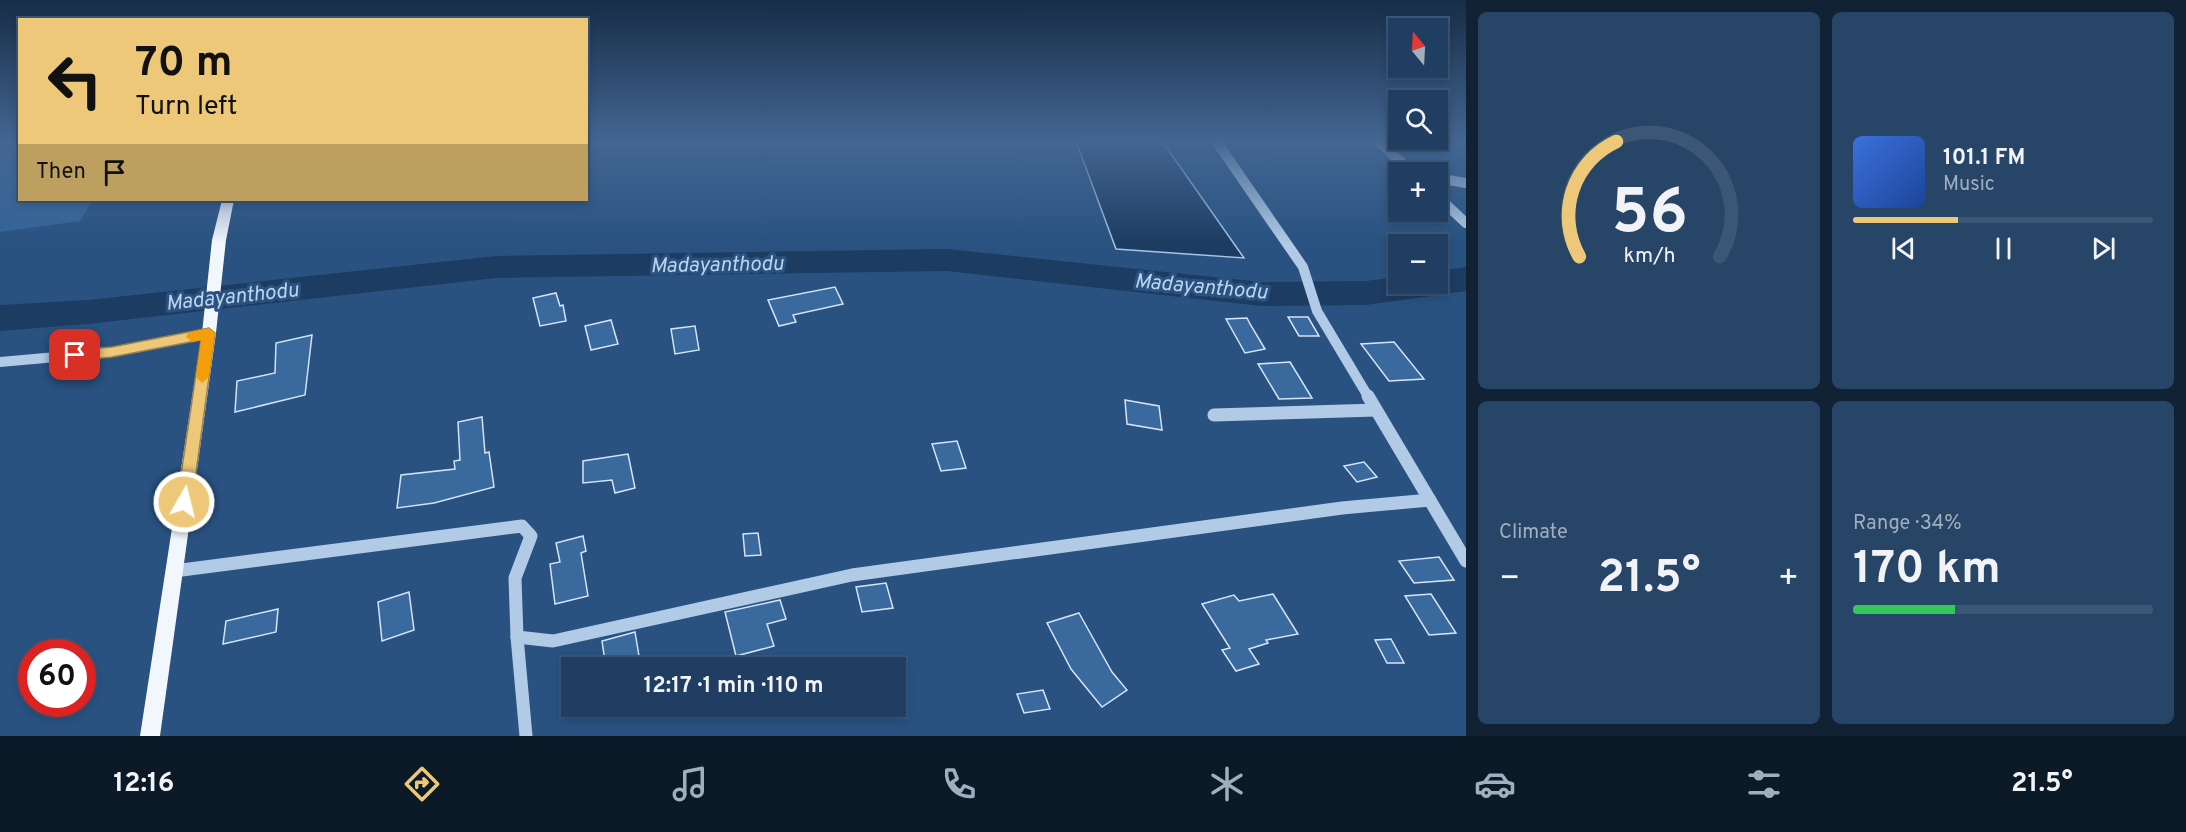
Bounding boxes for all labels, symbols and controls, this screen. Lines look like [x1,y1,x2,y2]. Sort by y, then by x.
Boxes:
north arrow [1388,18,1448,78]
map controls [1388,18,1448,294]
text: 70 m [135,38,233,91]
icon: left [36,42,114,120]
text: Turn left [135,90,237,124]
button: search [1388,90,1448,150]
text: 101.1 FM [1943,145,2025,172]
icon: arrive [98,156,131,189]
text: Then [36,159,86,186]
button: + [1388,162,1448,222]
text: Music [1943,172,1995,198]
text: 56 [1611,177,1687,256]
icon: previous [1887,232,1920,265]
icon: pause [1987,232,2020,265]
icon: next [2087,232,2120,265]
button: − [1388,234,1448,294]
text: km/h [1623,244,1675,271]
water label: Madayanthodu [650,251,784,280]
water label: Madayanthodu [1133,268,1269,307]
water label: Madayanthodu [164,277,300,318]
pin [49,329,100,380]
icon: arrive [58,338,91,371]
position arrow [152,470,216,534]
text: Range · 34% [1853,511,1962,537]
text: Climate [1499,520,1568,546]
text: 170 km [1853,542,2001,599]
text: 21.5° [1598,551,1700,608]
text: − [1499,559,1520,601]
text: + [1778,559,1799,601]
speed limit sign: 60 [18,639,96,717]
text: 12:17 · 1 min · 110 m [644,673,823,700]
icon: directions [401,763,443,805]
icon: music [669,763,711,805]
icon: phone [938,763,980,805]
icon: climate [1206,763,1248,805]
icon: car [1474,763,1516,805]
icon: filters [1743,763,1785,805]
text: 12:16 [113,767,174,801]
text: 21.5° [2011,767,2073,801]

